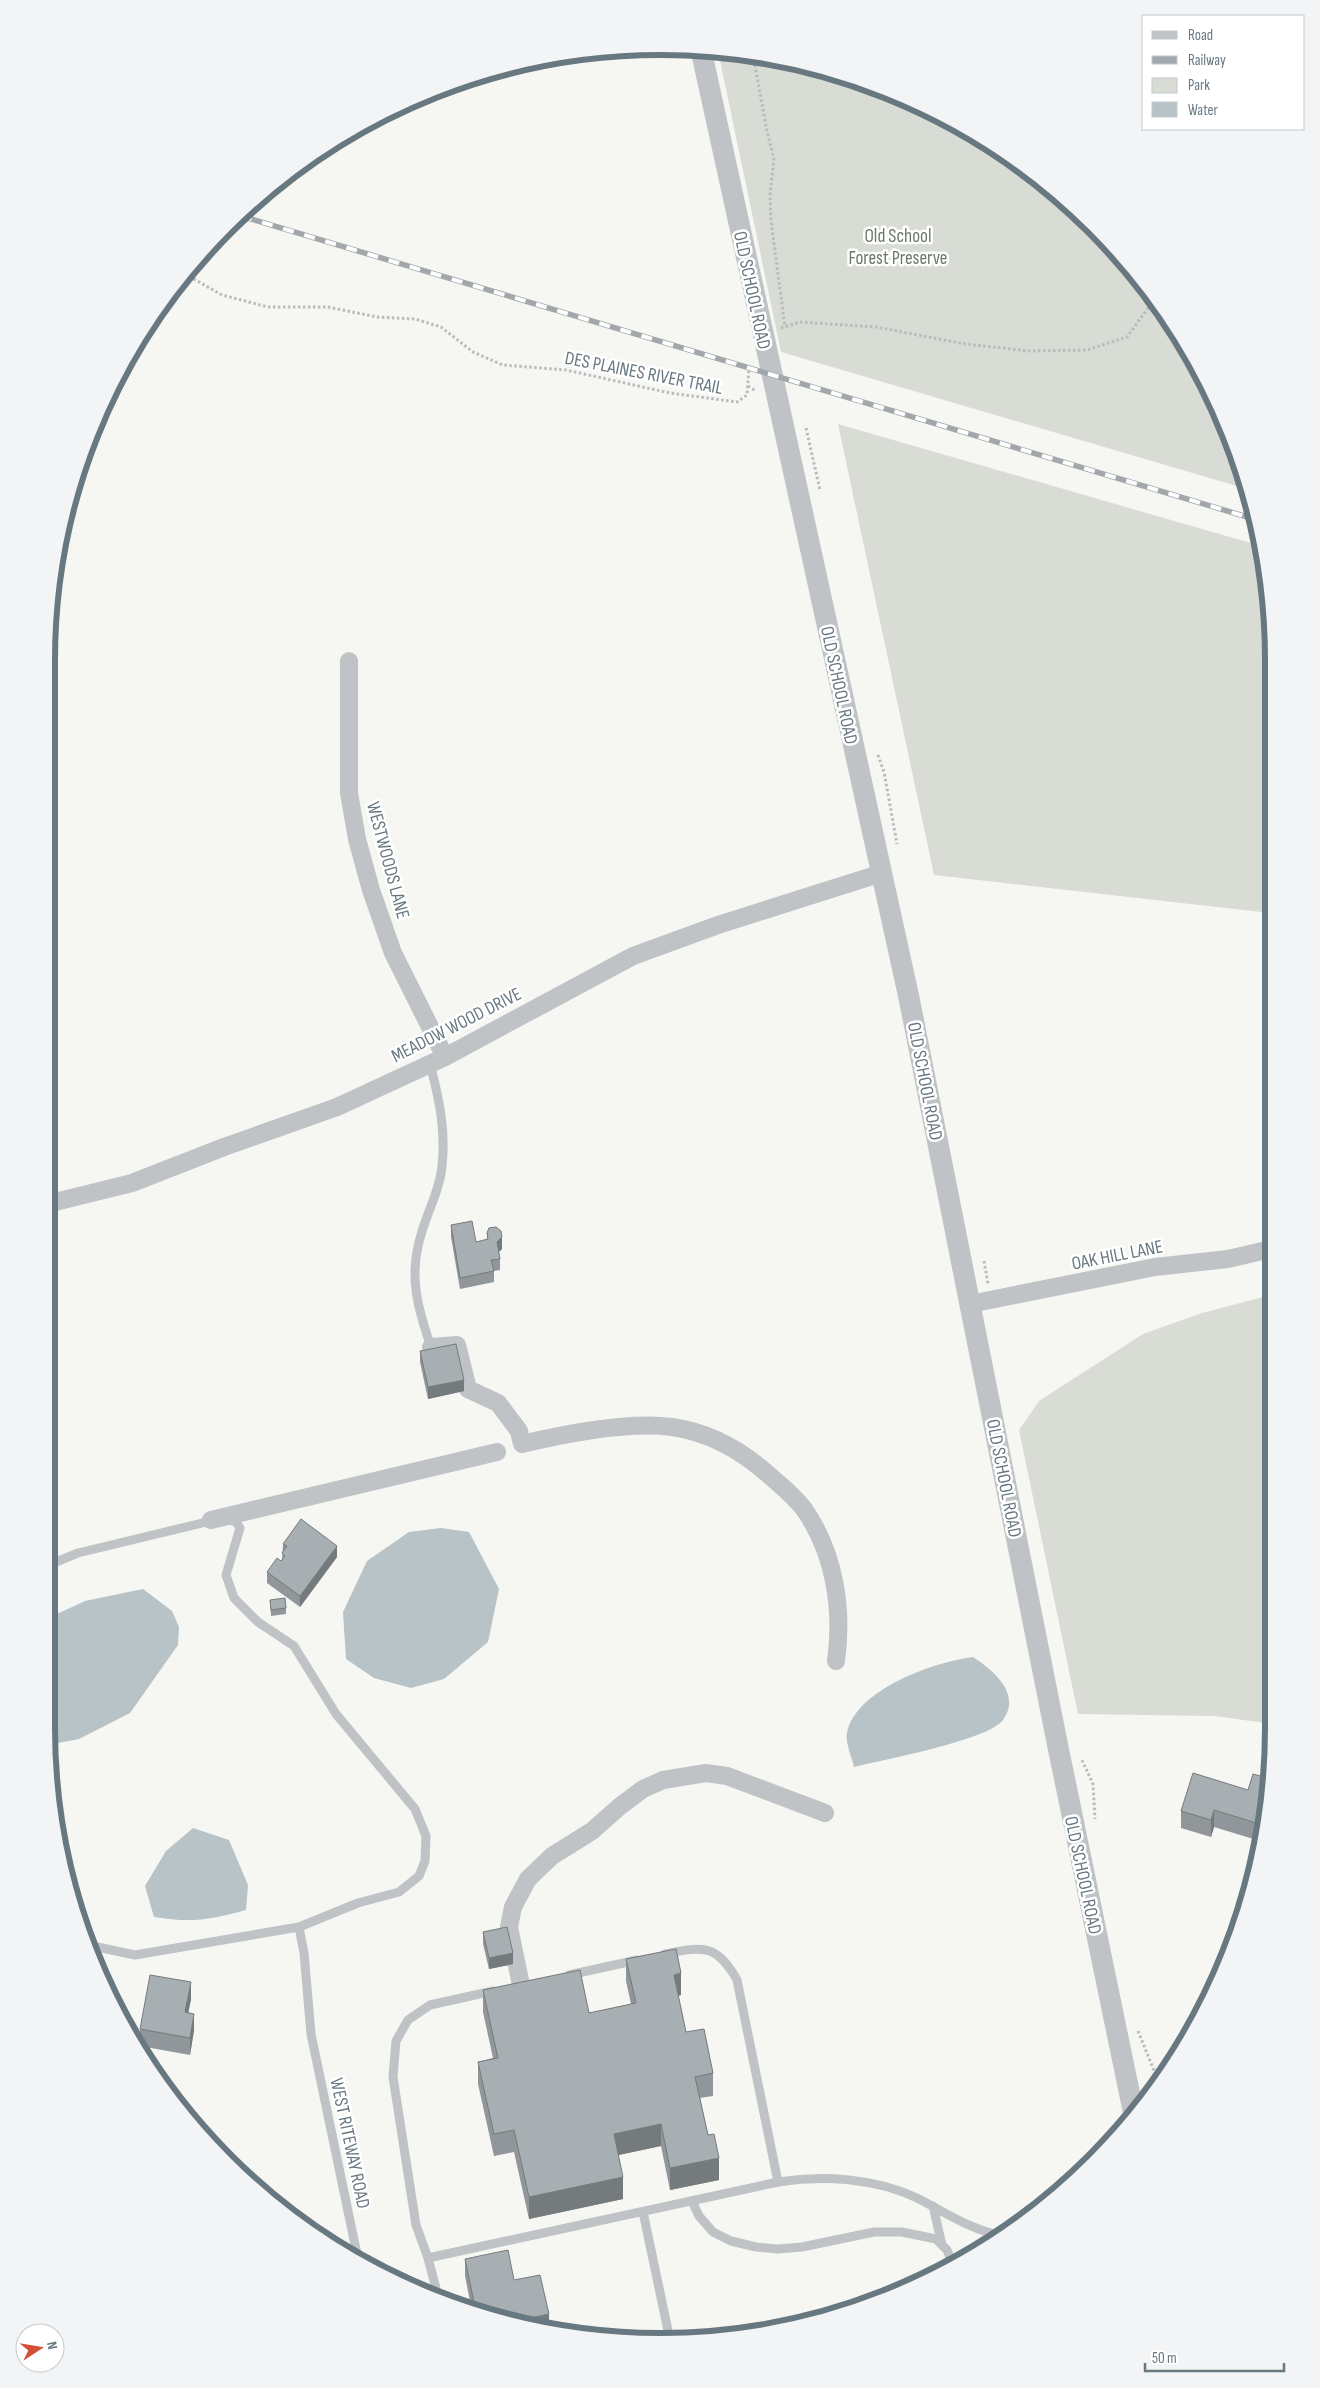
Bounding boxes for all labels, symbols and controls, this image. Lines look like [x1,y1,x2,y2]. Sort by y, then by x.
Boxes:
legend [1142,15,1305,130]
text: Road [1188,26,1213,45]
text: Railway [1188,51,1226,70]
text: Park [1188,76,1210,95]
text: Water [1188,101,1219,120]
park label: Old School Forest Preserve [849,225,947,270]
street label: OLD SCHOOL ROAD [728,229,775,351]
street label: DES PLAINES RIVER TRAIL [563,347,725,400]
street label: OLD SCHOOL ROAD [815,624,862,746]
street label: WESTWOODS LANE [361,799,414,921]
street label: MEADOW WOOD DRIVE [388,983,526,1068]
street label: OLD SCHOOL ROAD [902,1020,947,1142]
street label: OAK HILL LANE [1070,1235,1165,1276]
street label: OLD SCHOOL ROAD [981,1417,1026,1539]
street label: OLD SCHOOL ROAD [1059,1814,1106,1936]
street label: WEST RITEWAY ROAD [324,2076,375,2211]
north arrow [15,2323,65,2373]
text: N [43,2340,61,2351]
scale bar [1145,2340,1284,2372]
text: 50 m [1152,2349,1177,2368]

